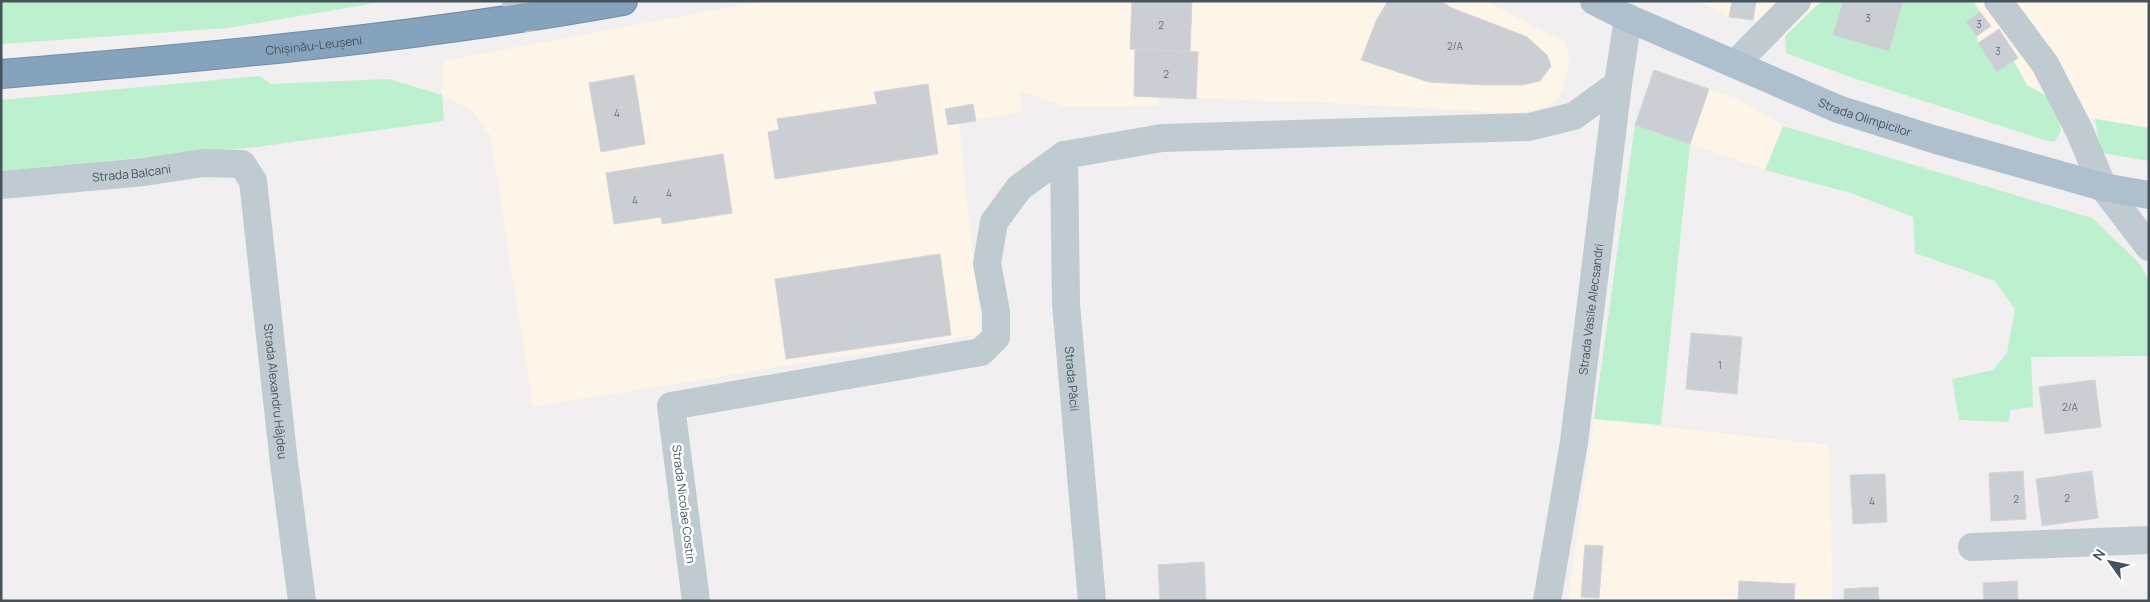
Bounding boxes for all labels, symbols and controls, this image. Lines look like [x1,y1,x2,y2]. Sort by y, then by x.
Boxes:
house number: 3 [1865,11,1871,25]
house number: 3 [1976,17,1982,31]
house number: 2 [1158,18,1164,32]
street label: Chișinău-Leușeni [264,31,363,59]
house number: 2/A [1447,39,1464,53]
house number: 3 [1995,44,2001,58]
house number: 2 [1163,67,1169,81]
street label: Strada Olimpicilor [1816,93,1914,140]
house number: 4 [614,106,620,120]
street label: Strada Balcani [91,160,172,185]
house number: 4 [666,186,672,200]
house number: 4 [632,193,638,207]
street label: Strada Vasile Alecsandri [1574,243,1607,376]
street label: Strada Alexandru Hâjdeu [260,322,292,460]
street label: Strada Păcii [1061,346,1084,412]
house number: 1 [1718,358,1722,372]
house number: 2/A [2062,400,2079,414]
street label: Strada Nicolae Costin [668,444,700,564]
house number: 2 [2064,491,2070,505]
house number: 2 [2013,492,2019,506]
house number: 4 [1869,494,1875,508]
north arrow [2085,537,2135,587]
text: N [2088,545,2109,564]

